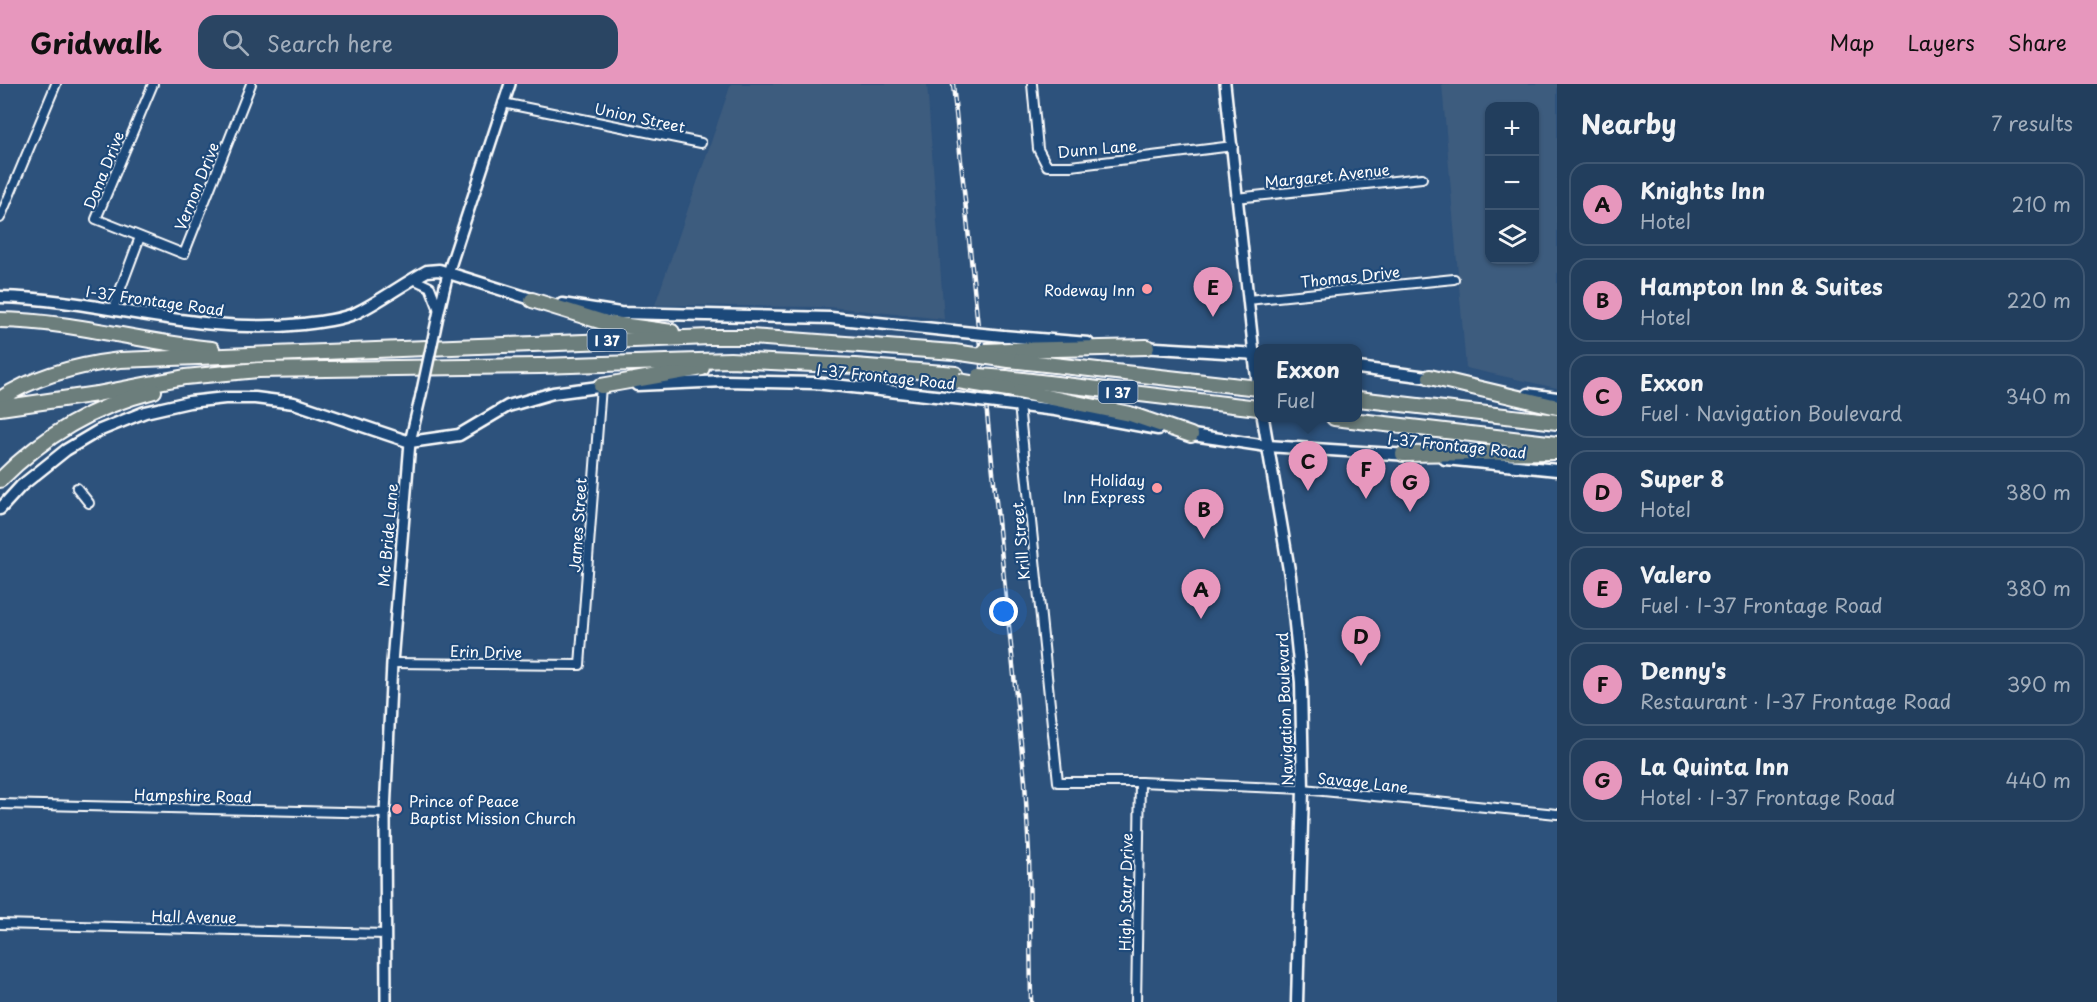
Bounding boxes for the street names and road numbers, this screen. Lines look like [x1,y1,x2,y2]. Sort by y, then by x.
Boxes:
street label: Union Street [593,96,687,138]
street label: Dona Drive [77,127,129,213]
street label: Dunn Lane [1056,133,1138,163]
street label: Vernon Drive [168,138,224,234]
street label: Margaret Avenue [1263,157,1391,193]
street label: Thomas Drive [1299,259,1401,293]
street label: I-37 Frontage Road [84,279,226,321]
road number: I 37 [588,329,626,351]
street label: I-37 Frontage Road [815,357,957,395]
road number: I 37 [1098,381,1138,403]
street label: I-37 Frontage Road [1386,426,1528,464]
street label: James Street [562,477,592,573]
street label: Mc Bride Lane [371,482,403,588]
street label: Krill Street [1005,501,1035,581]
street label: Navigation Boulevard [1270,632,1298,786]
street label: Erin Drive [450,639,522,663]
street label: Savage Lane [1316,766,1410,798]
street label: Hampshire Road [134,782,252,808]
street label: High Starr Drive [1112,833,1138,951]
street label: Hall Avenue [151,904,237,928]

